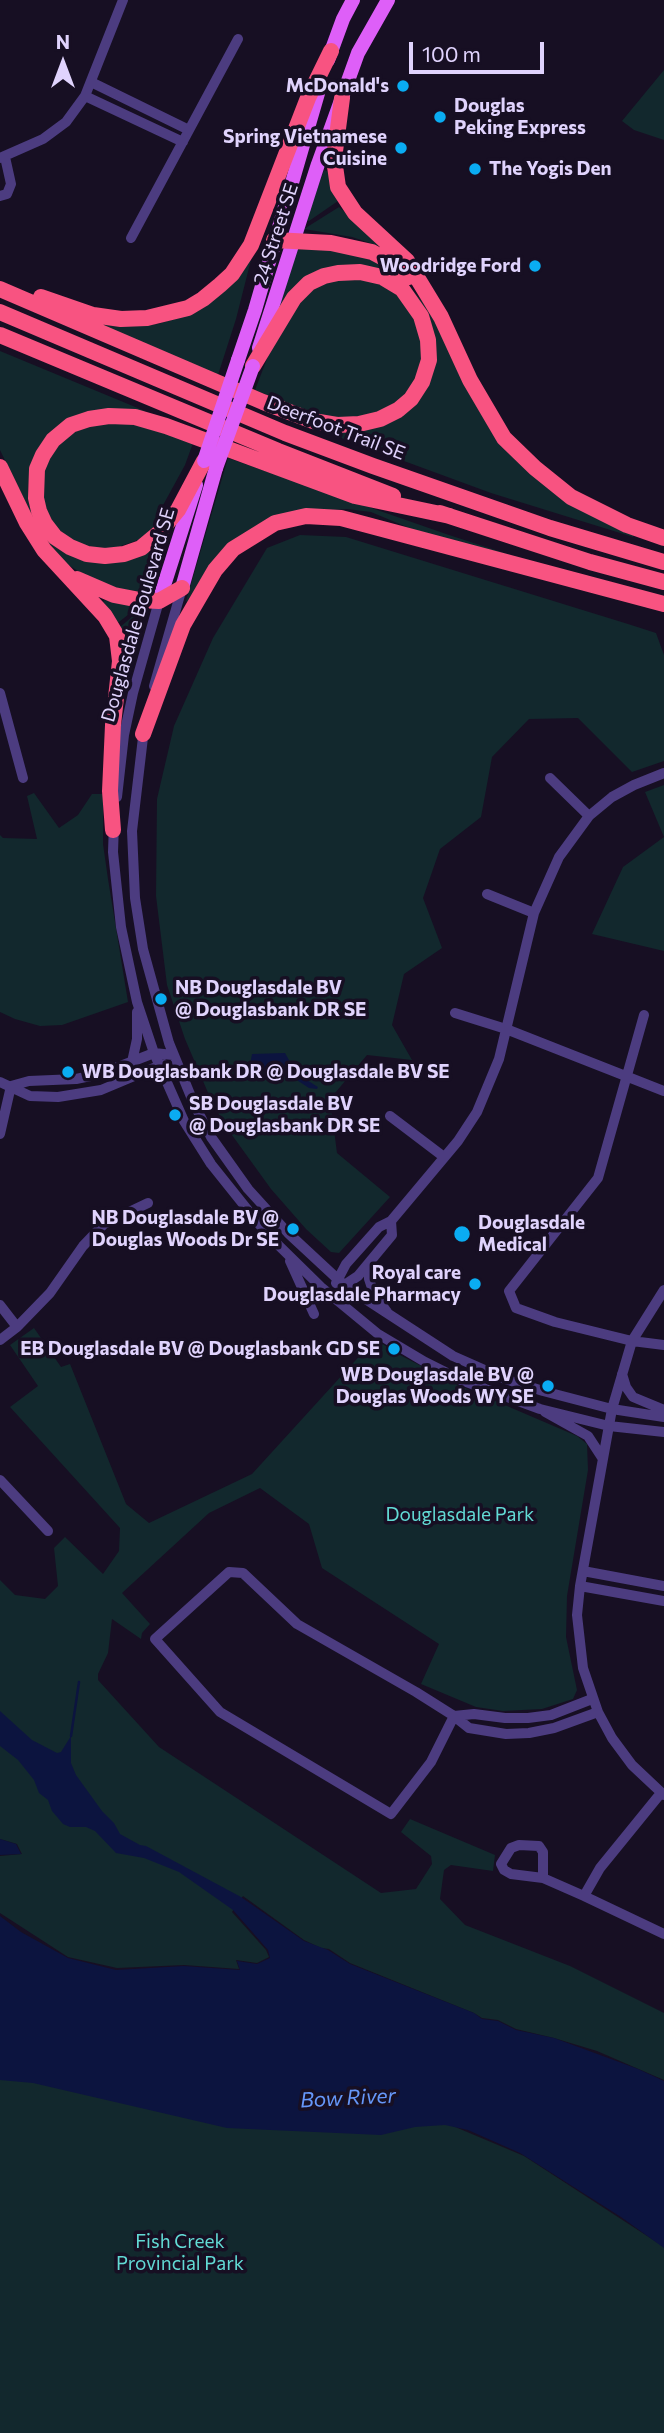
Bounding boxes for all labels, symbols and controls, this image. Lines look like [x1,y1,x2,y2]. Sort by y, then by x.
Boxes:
north arrow [28,28,98,98]
scale bar [412,28,547,72]
text: N [56,30,70,53]
text: 100 m [422,41,481,66]
place label: McDonald's [286,75,389,97]
marker: McDonald's [395,78,411,94]
place label: Douglas Peking Express [454,95,586,139]
marker: Douglas Peking Express [432,109,448,125]
place label: Spring Vietnamese Cuisine [223,126,387,170]
marker: Spring Vietnamese Cuisine [393,140,409,156]
place label: The Yogis Den [489,158,611,180]
marker: The Yogis Den [467,161,483,177]
street label: 24 Street SE [249,181,303,287]
place label: Woodridge Ford [380,255,521,277]
marker: Woodridge Ford [527,258,543,274]
street label: Deerfoot Trail SE [264,391,408,465]
street label: Douglasdale Boulevard SE [96,505,180,725]
place label: NB Douglasdale BV @ Douglasbank DR SE [175,977,366,1021]
marker: NB Douglasdale BV @ Douglasbank DR SE [153,991,169,1007]
place label: WB Douglasbank DR @ Douglasdale BV SE [82,1061,450,1083]
marker: WB Douglasbank DR @ Douglasdale BV SE [60,1064,76,1080]
place label: SB Douglasdale BV @ Douglasbank DR SE [189,1093,380,1137]
marker: SB Douglasdale BV @ Douglasbank DR SE [167,1107,183,1123]
place label: NB Douglasdale BV @ Douglas Woods Dr SE [91,1207,279,1251]
place label: Douglasdale Medical [478,1212,585,1256]
marker: NB Douglasdale BV @ Douglas Woods Dr SE [285,1221,301,1237]
marker: Douglasdale Medical [452,1224,472,1244]
place label: Royal care Douglasdale Pharmacy [263,1262,461,1306]
marker: Royal care Douglasdale Pharmacy [467,1276,483,1292]
place label: EB Douglasdale BV @ Douglasbank GD SE [20,1338,380,1360]
marker: EB Douglasdale BV @ Douglasbank GD SE [386,1341,402,1357]
place label: WB Douglasdale BV @ Douglas Woods WY SE [336,1364,534,1408]
marker: WB Douglasdale BV @ Douglas Woods WY SE [540,1378,556,1394]
park label: Douglasdale Park [386,1504,534,1526]
water label: Bow River [300,2083,396,2113]
park label: Fish Creek Provincial Park [116,2231,244,2275]

